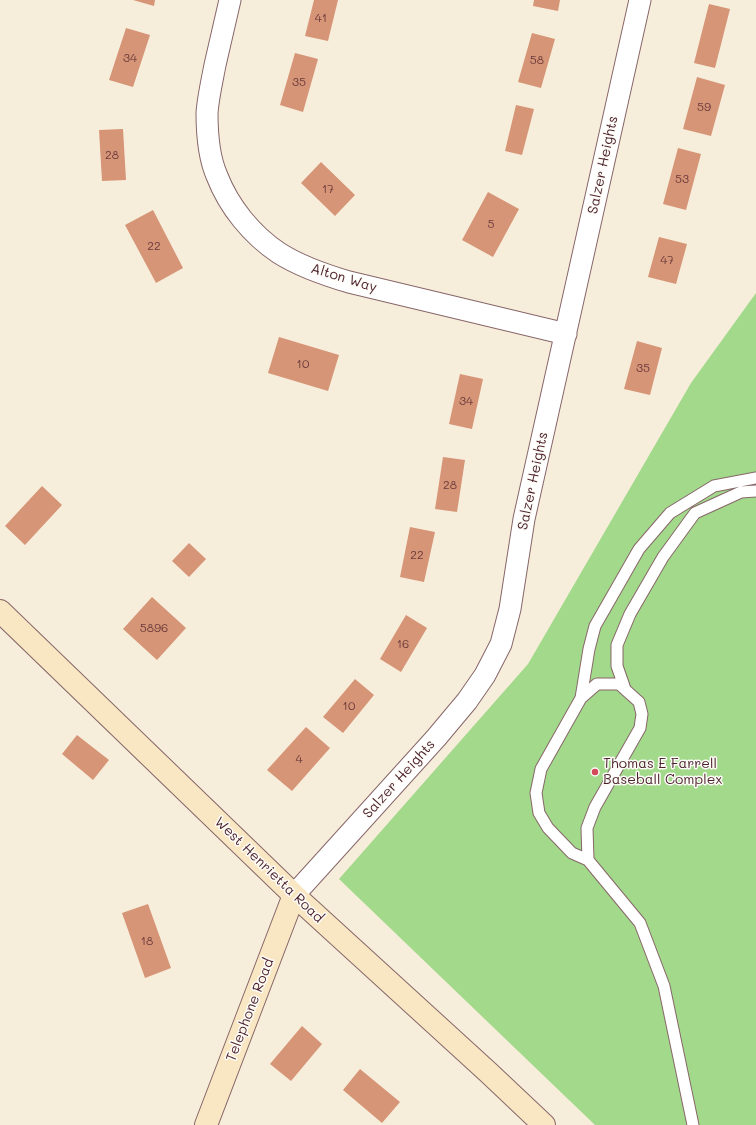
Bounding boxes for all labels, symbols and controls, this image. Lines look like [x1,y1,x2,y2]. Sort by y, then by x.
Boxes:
house number: 41 [315,11,327,25]
house number: 34 [123,51,137,65]
house number: 58 [530,53,544,67]
house number: 35 [292,75,306,89]
house number: 59 [697,100,711,114]
street label: Salzer Heights [584,114,622,216]
house number: 28 [105,148,119,162]
house number: 53 [675,172,689,186]
house number: 17 [322,182,334,196]
house number: 5 [488,217,494,231]
house number: 22 [147,239,161,253]
house number: 47 [660,253,674,267]
street label: Alton Way [309,260,379,296]
house number: 10 [297,357,309,371]
house number: 35 [636,361,650,375]
house number: 34 [459,394,473,408]
street label: Salzer Heights [514,430,552,532]
house number: 28 [443,478,457,492]
house number: 22 [410,548,424,562]
house number: 5896 [140,621,168,635]
house number: 16 [397,637,409,651]
house number: 10 [343,699,355,713]
street label: Salzer Heights [359,736,439,822]
house number: 4 [295,752,303,766]
place label: Thomas E Farrell Baseball Complex [603,756,722,788]
marker: Thomas E Farrell Baseball Complex [590,767,600,777]
street label: West Henrietta Road [211,814,327,926]
house number: 18 [141,934,153,948]
street label: Telephone Road [223,956,277,1064]

